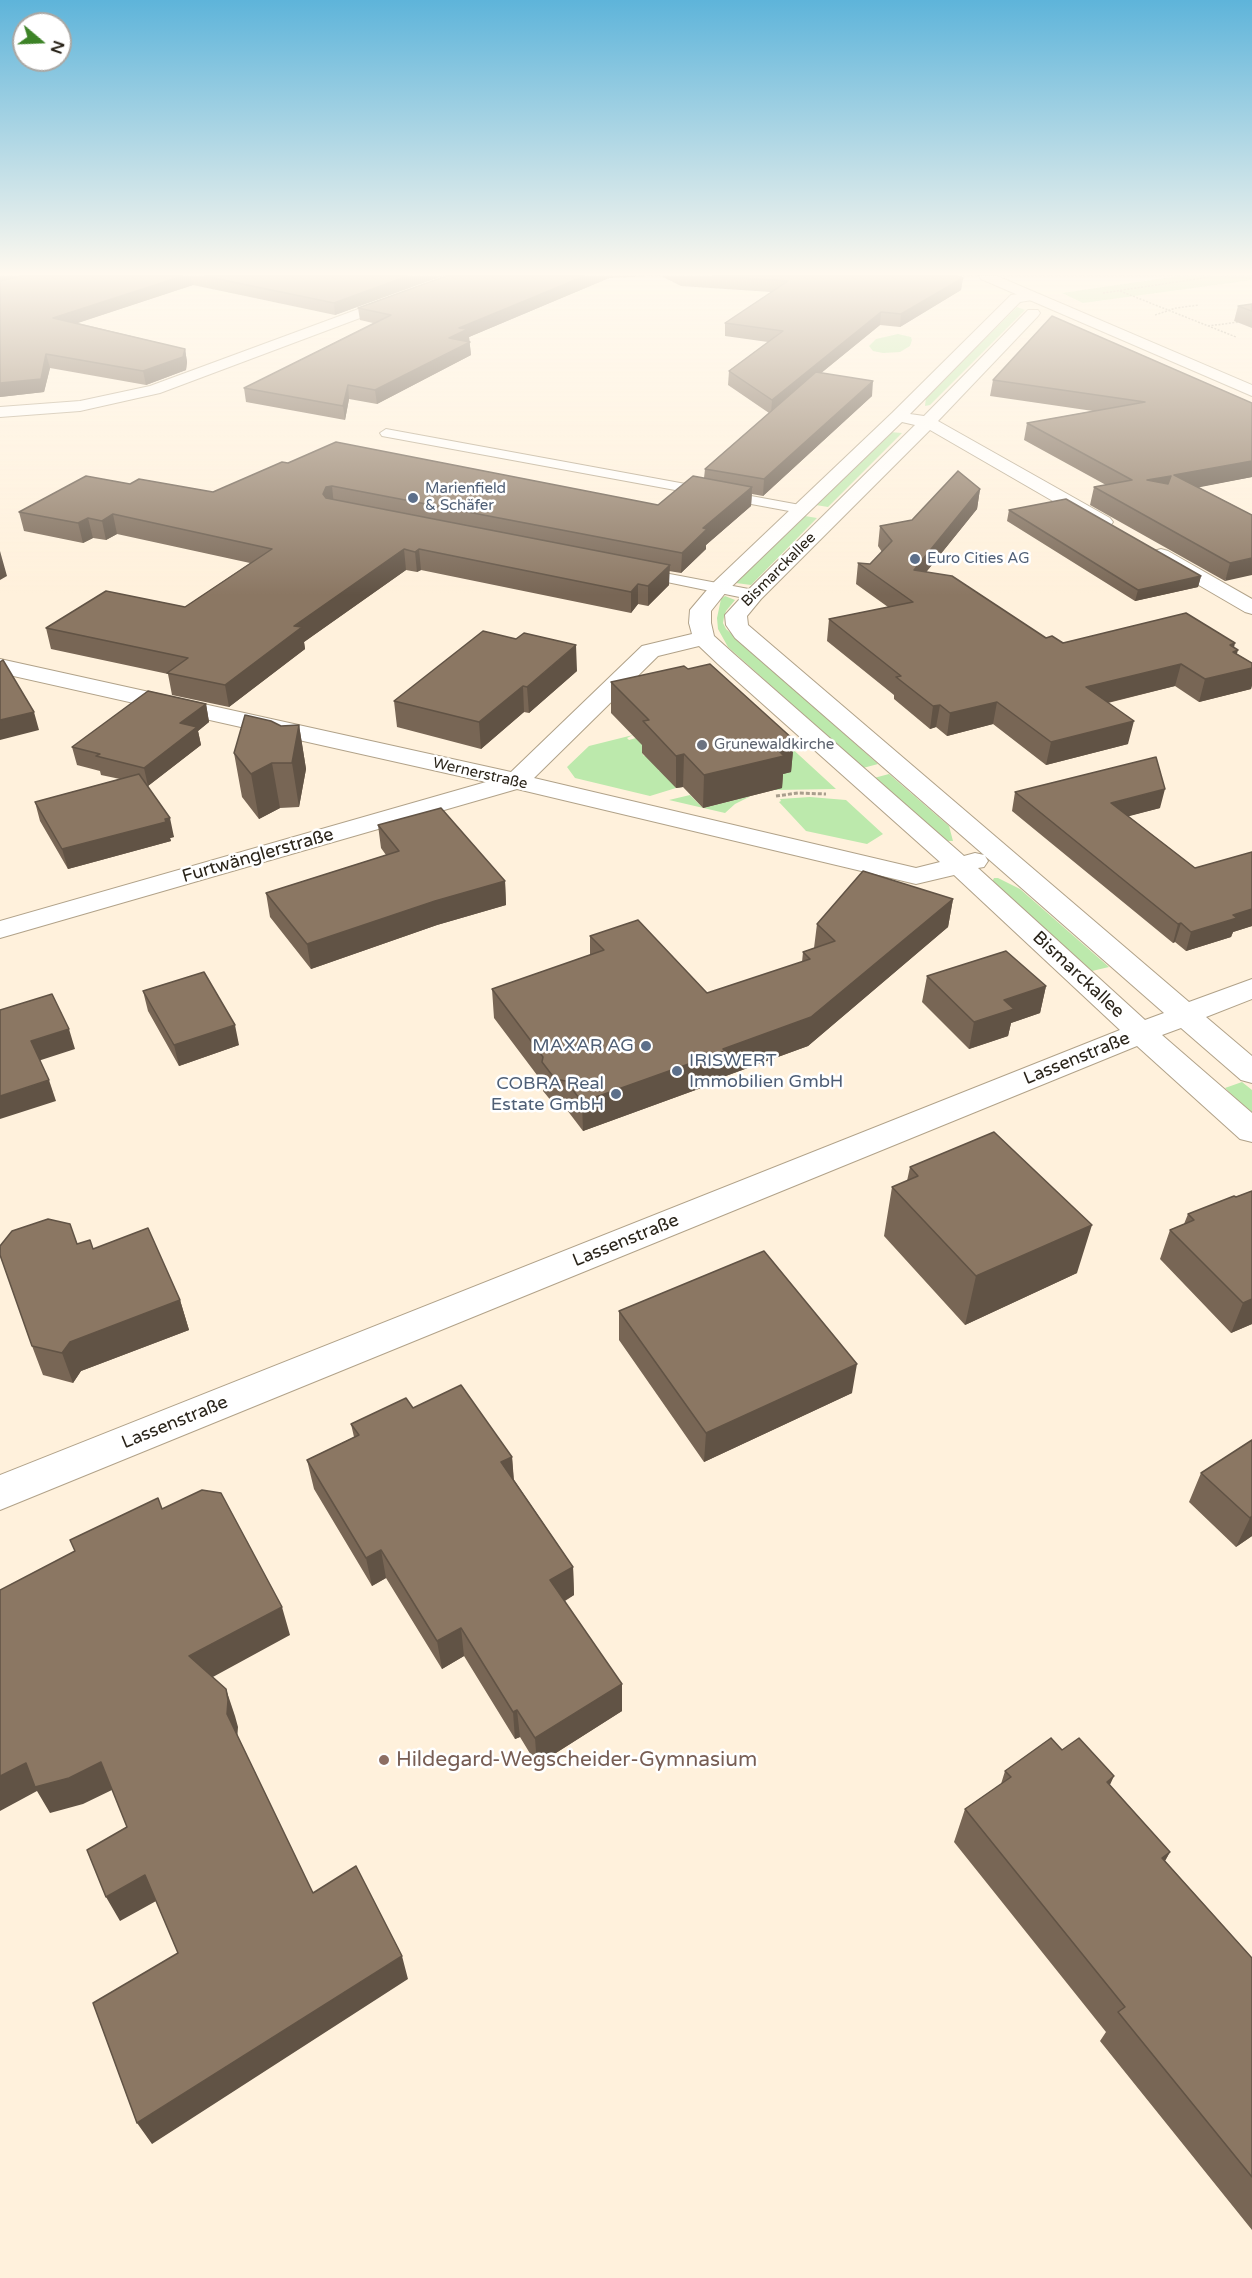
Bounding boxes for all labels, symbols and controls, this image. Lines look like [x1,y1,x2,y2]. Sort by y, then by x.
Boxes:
north arrow [12,12,72,72]
text: N [46,38,69,57]
place label: Marienfield & Schäfer [425,480,506,515]
marker: Marienfield & Schäfer [406,491,420,505]
street label: Bismarckallee [738,529,820,611]
place label: Euro Cities AG [927,550,1030,568]
marker: Euro Cities AG [908,552,922,566]
place label: Grunewaldkirche [714,736,834,754]
marker: Grunewaldkirche [695,738,709,752]
street label: Wernerstraße [431,754,529,794]
street label: Furtwänglerstraße [180,824,336,888]
street label: Bismarckallee [1028,927,1128,1023]
street label: Lassenstraße [1021,1028,1133,1090]
place label: MAXAR AG [532,1035,634,1057]
marker: MAXAR AG [639,1039,653,1053]
place label: IRISWERT Immobilien GmbH [689,1050,843,1092]
marker: IRISWERT Immobilien GmbH [670,1064,684,1078]
place label: COBRA Real Estate GmbH [491,1073,604,1116]
marker: COBRA Real Estate GmbH [609,1087,623,1101]
street label: Lassenstraße [570,1210,682,1272]
street label: Lassenstraße [119,1392,231,1454]
place label: Hildegard-Wegscheider-Gymnasium [396,1747,757,1773]
marker: Hildegard-Wegscheider-Gymnasium [377,1753,391,1767]

